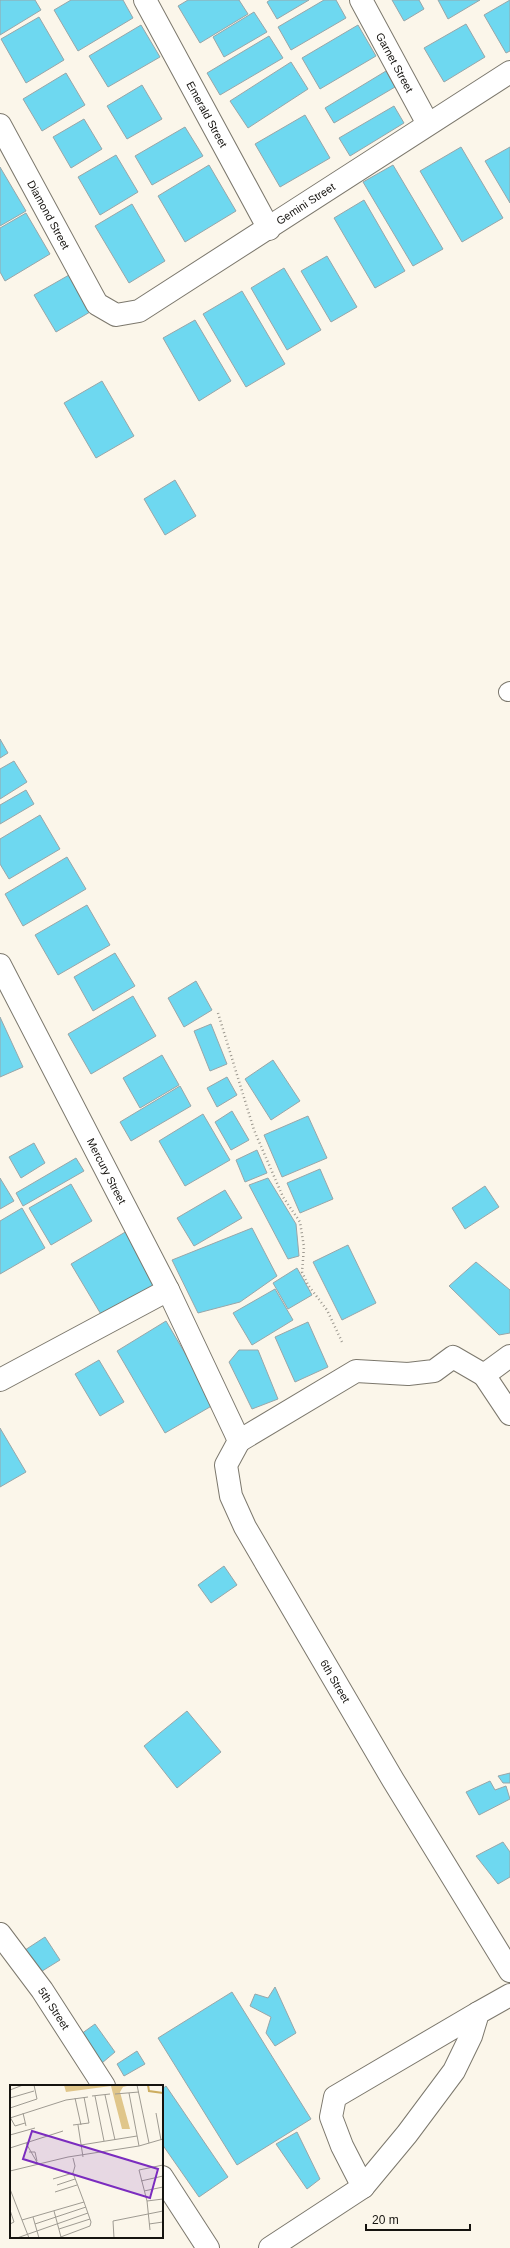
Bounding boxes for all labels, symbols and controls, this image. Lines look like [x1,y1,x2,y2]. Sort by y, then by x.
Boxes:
street label: Garnet Street [374,31,416,94]
street label: Emerald Street [184,79,230,149]
street label: Diamond Street [25,178,72,251]
street label: Gemini Street [274,180,337,227]
street label: Mercury Street [85,1136,128,1206]
street label: 6th Street [318,1657,352,1705]
street label: 5th Street [36,1985,72,2032]
inset map [10,2085,163,2238]
scale bar [366,2206,470,2232]
text: 20 m [372,2213,399,2227]

